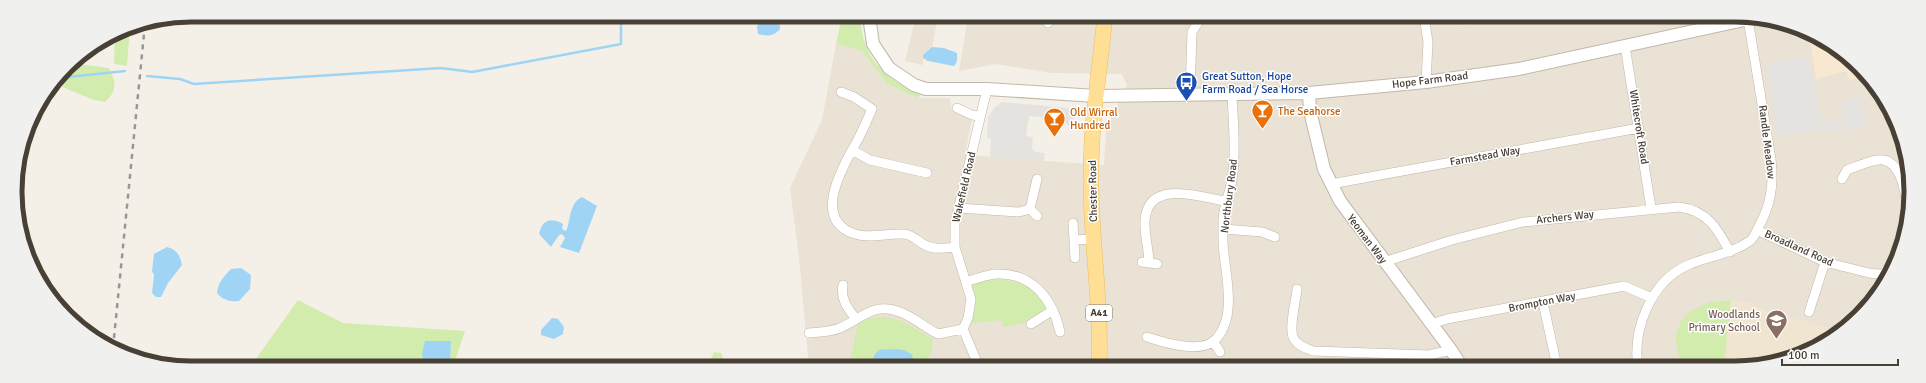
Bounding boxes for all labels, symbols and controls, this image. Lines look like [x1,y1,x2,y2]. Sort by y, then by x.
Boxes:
bus stop icon: Great Sutton, Hope Farm Road / Sea Horse [1173,69,1199,102]
street label: Hope Farm Road [1391,69,1469,91]
place label: Great Sutton, Hope Farm Road / Sea Horse [1202,70,1308,96]
street label: Whitecroft Road [1627,89,1651,165]
bar icon: The Seahorse [1249,98,1275,131]
street label: Randle Meadow [1756,104,1778,180]
bar icon: Old Wirral Hundred [1042,105,1068,138]
place label: The Seahorse [1278,105,1341,118]
place label: Old Wirral Hundred [1070,106,1118,132]
street label: Farmstead Way [1449,143,1522,169]
street label: Wakefield Road [950,150,978,224]
street label: Northbury Road [1218,158,1240,234]
street label: Chester Road [1086,160,1100,222]
street label: Archers Way [1535,207,1595,226]
street label: Yeoman Way [1344,212,1390,267]
street label: Broadland Road [1763,227,1836,269]
street label: Brompton Way [1507,289,1577,315]
road number: A41 [1086,305,1112,321]
school or university icon: Woodlands Primary School [1763,307,1789,340]
place label: Woodlands Primary School [1689,308,1760,334]
scale bar [1782,341,1898,367]
text: 100 m [1788,348,1820,363]

